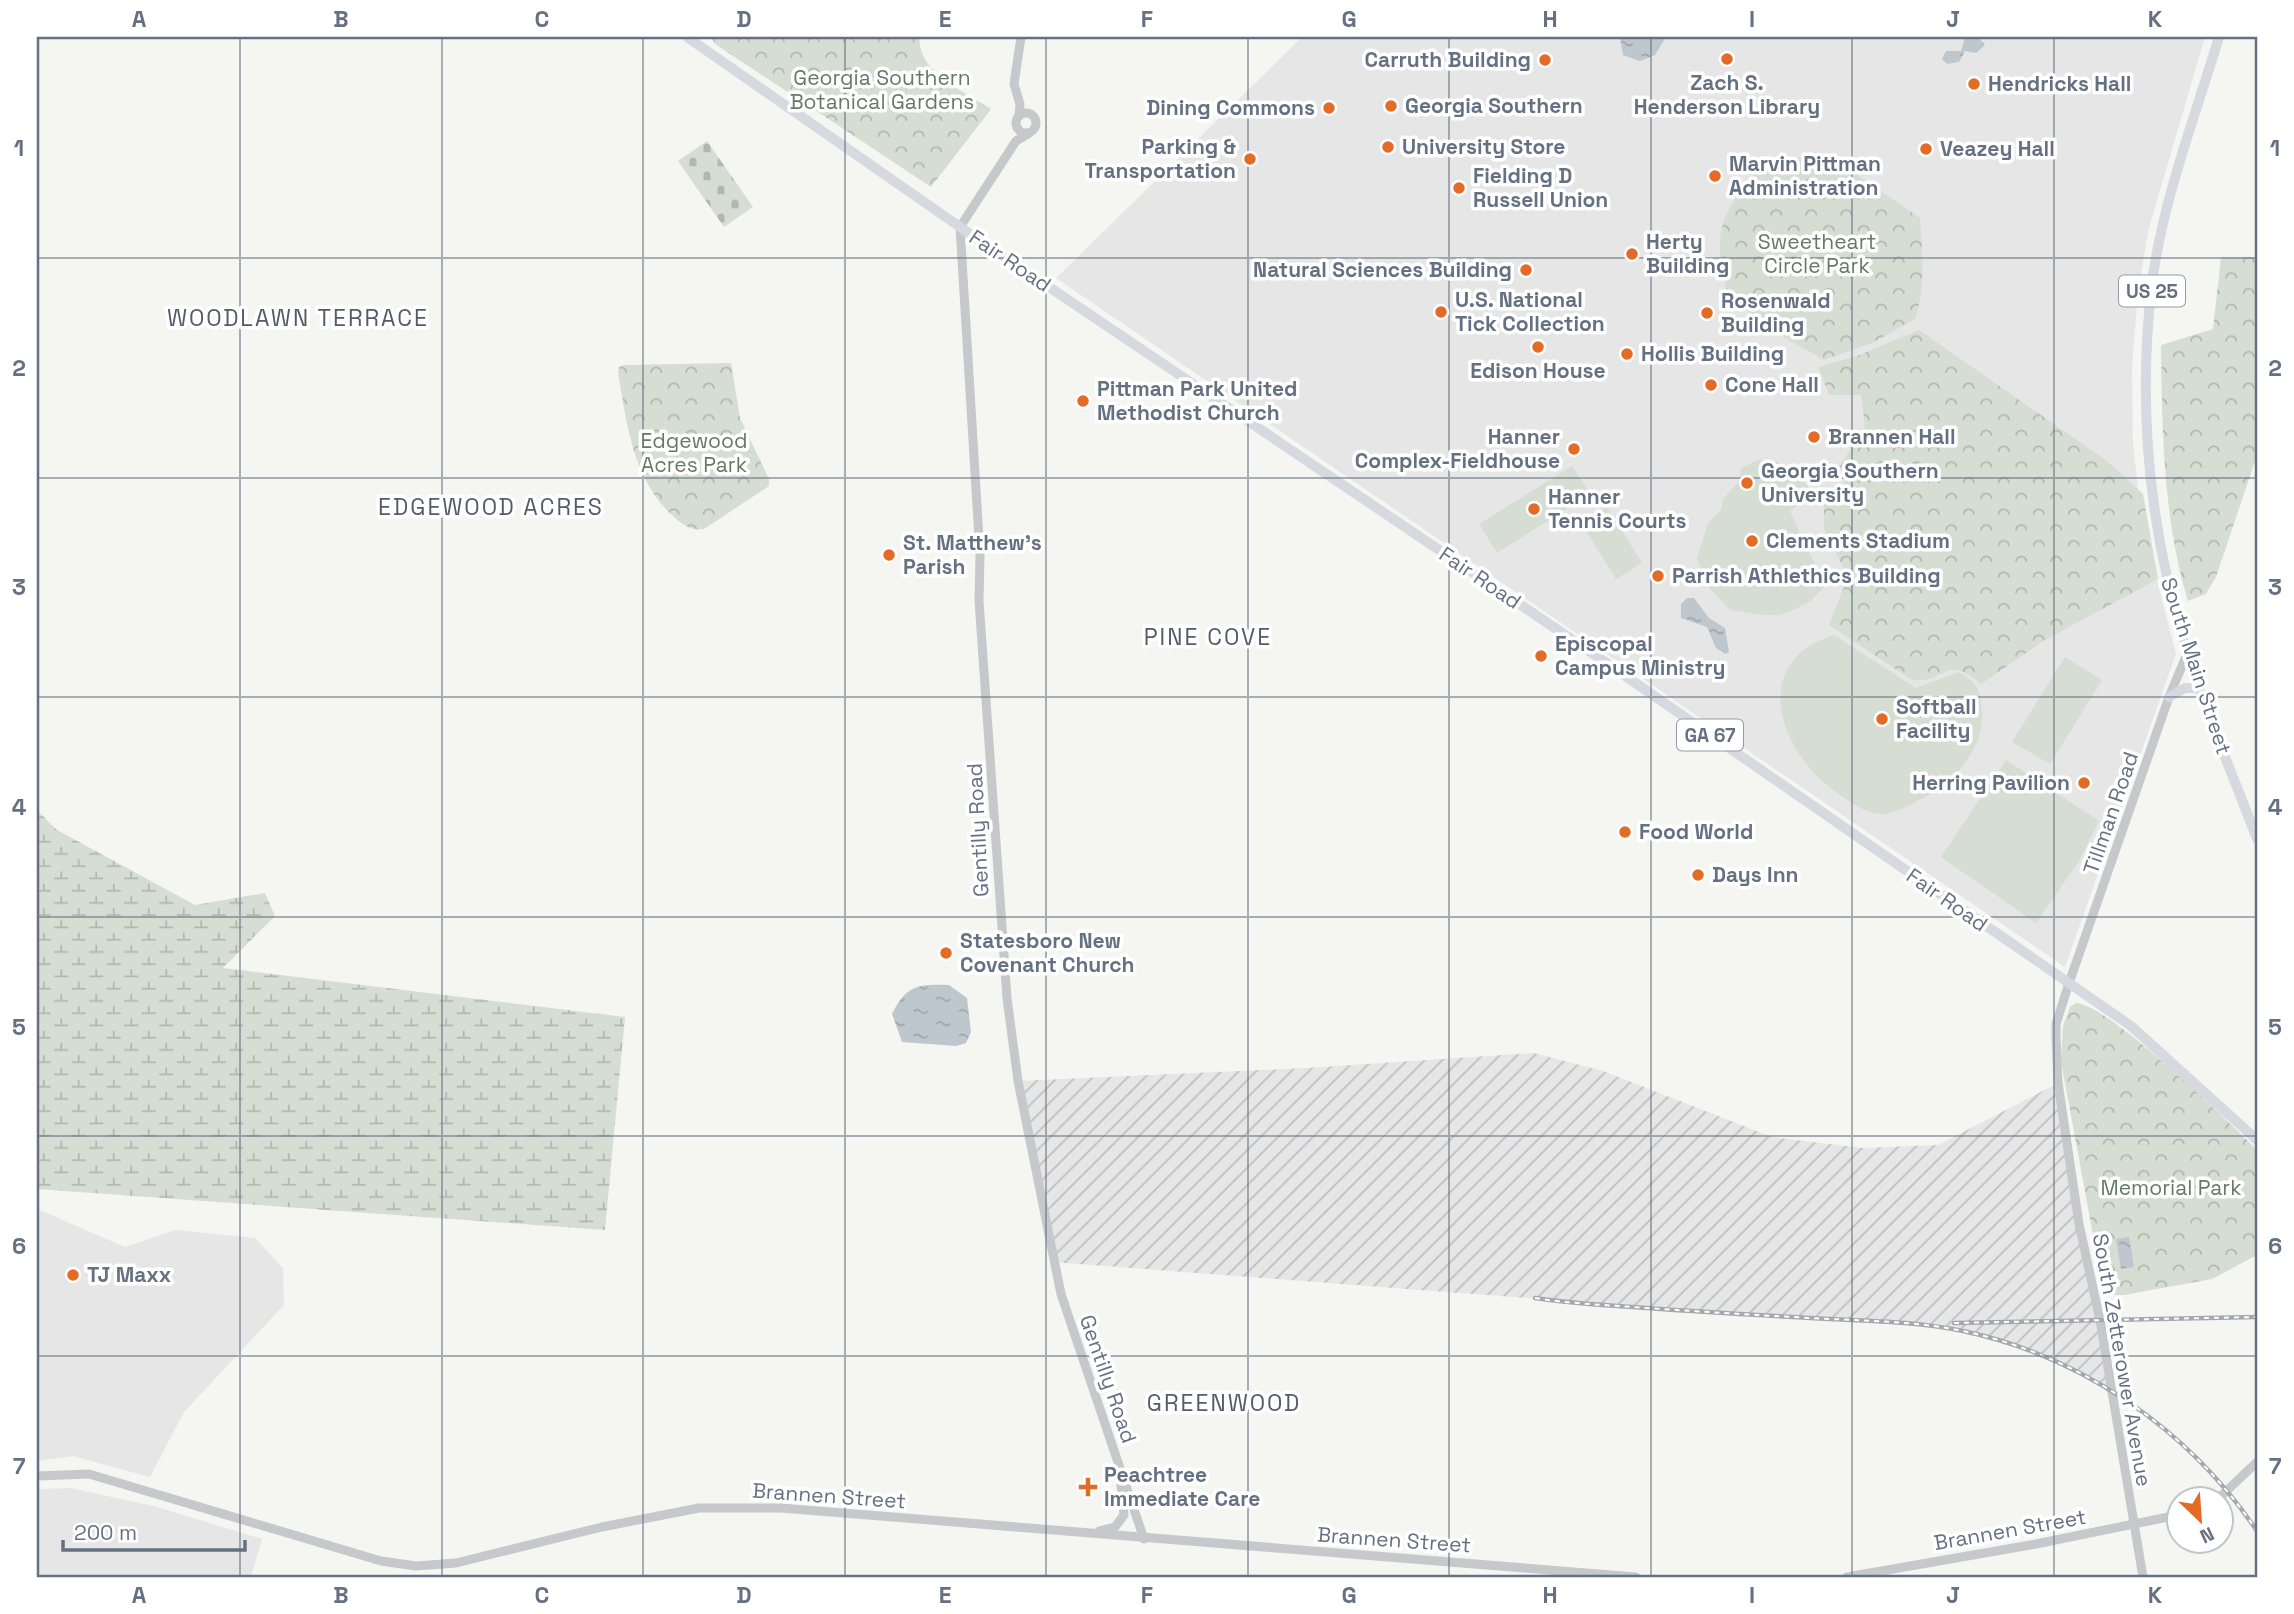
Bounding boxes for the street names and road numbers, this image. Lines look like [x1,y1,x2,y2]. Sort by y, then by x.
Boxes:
street label: Fair Road [964,223,1056,298]
road number: US 25 [2119,276,2185,306]
street label: Fair Road [1434,540,1526,615]
street label: South Main Street [2155,574,2238,758]
road number: GA 67 [1677,720,1743,750]
street label: Tillman Road [2077,748,2144,878]
street label: Gentilly Road [961,763,994,898]
street label: Fair Road [1901,862,1993,937]
street label: South Zetterower Avenue [2087,1231,2158,1488]
street label: Gentilly Road [1074,1311,1143,1446]
street label: Brannen Street [751,1477,907,1514]
street label: Brannen Street [1932,1503,2088,1556]
street label: Brannen Street [1316,1521,1472,1558]

